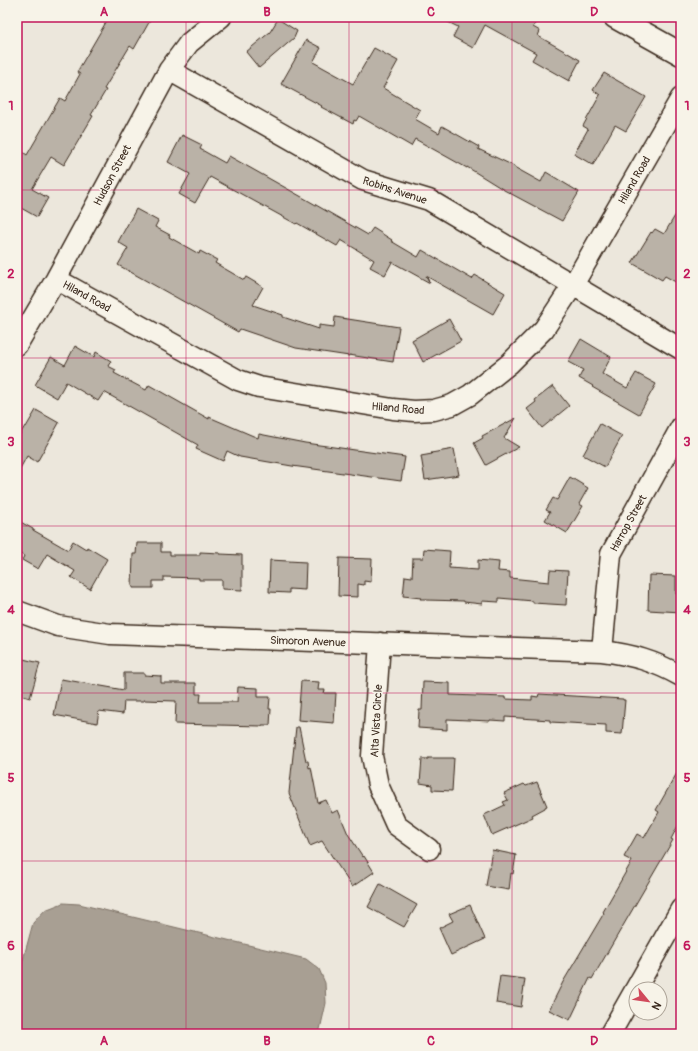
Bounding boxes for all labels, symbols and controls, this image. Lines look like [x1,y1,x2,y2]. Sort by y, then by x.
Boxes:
text: A [100,4,109,20]
text: B [263,4,271,20]
text: C [427,4,435,20]
text: D [590,4,598,20]
text: 1 [8,98,14,114]
text: 1 [684,98,690,114]
street label: Hudson Street [91,142,134,208]
street label: Hiland Road [616,154,653,206]
street label: Robins Avenue [361,174,429,207]
text: 2 [7,266,15,282]
text: 2 [683,266,691,282]
street label: Hiland Road [60,278,113,315]
street label: Hiland Road [371,400,425,417]
text: 3 [7,434,15,450]
text: 3 [683,434,691,450]
street label: Harrop Street [607,492,650,554]
text: 4 [7,602,15,618]
text: 4 [683,602,691,618]
street label: Simoron Avenue [270,634,347,649]
street label: Alta Vista Circle [368,683,385,758]
text: 5 [7,770,15,786]
text: 5 [683,770,691,786]
text: 6 [7,938,15,954]
text: 6 [683,938,691,954]
north arrow [628,981,668,1021]
text: N [649,999,664,1013]
text: A [100,1033,109,1049]
text: B [263,1033,271,1049]
text: C [427,1033,435,1049]
text: D [590,1033,598,1049]

